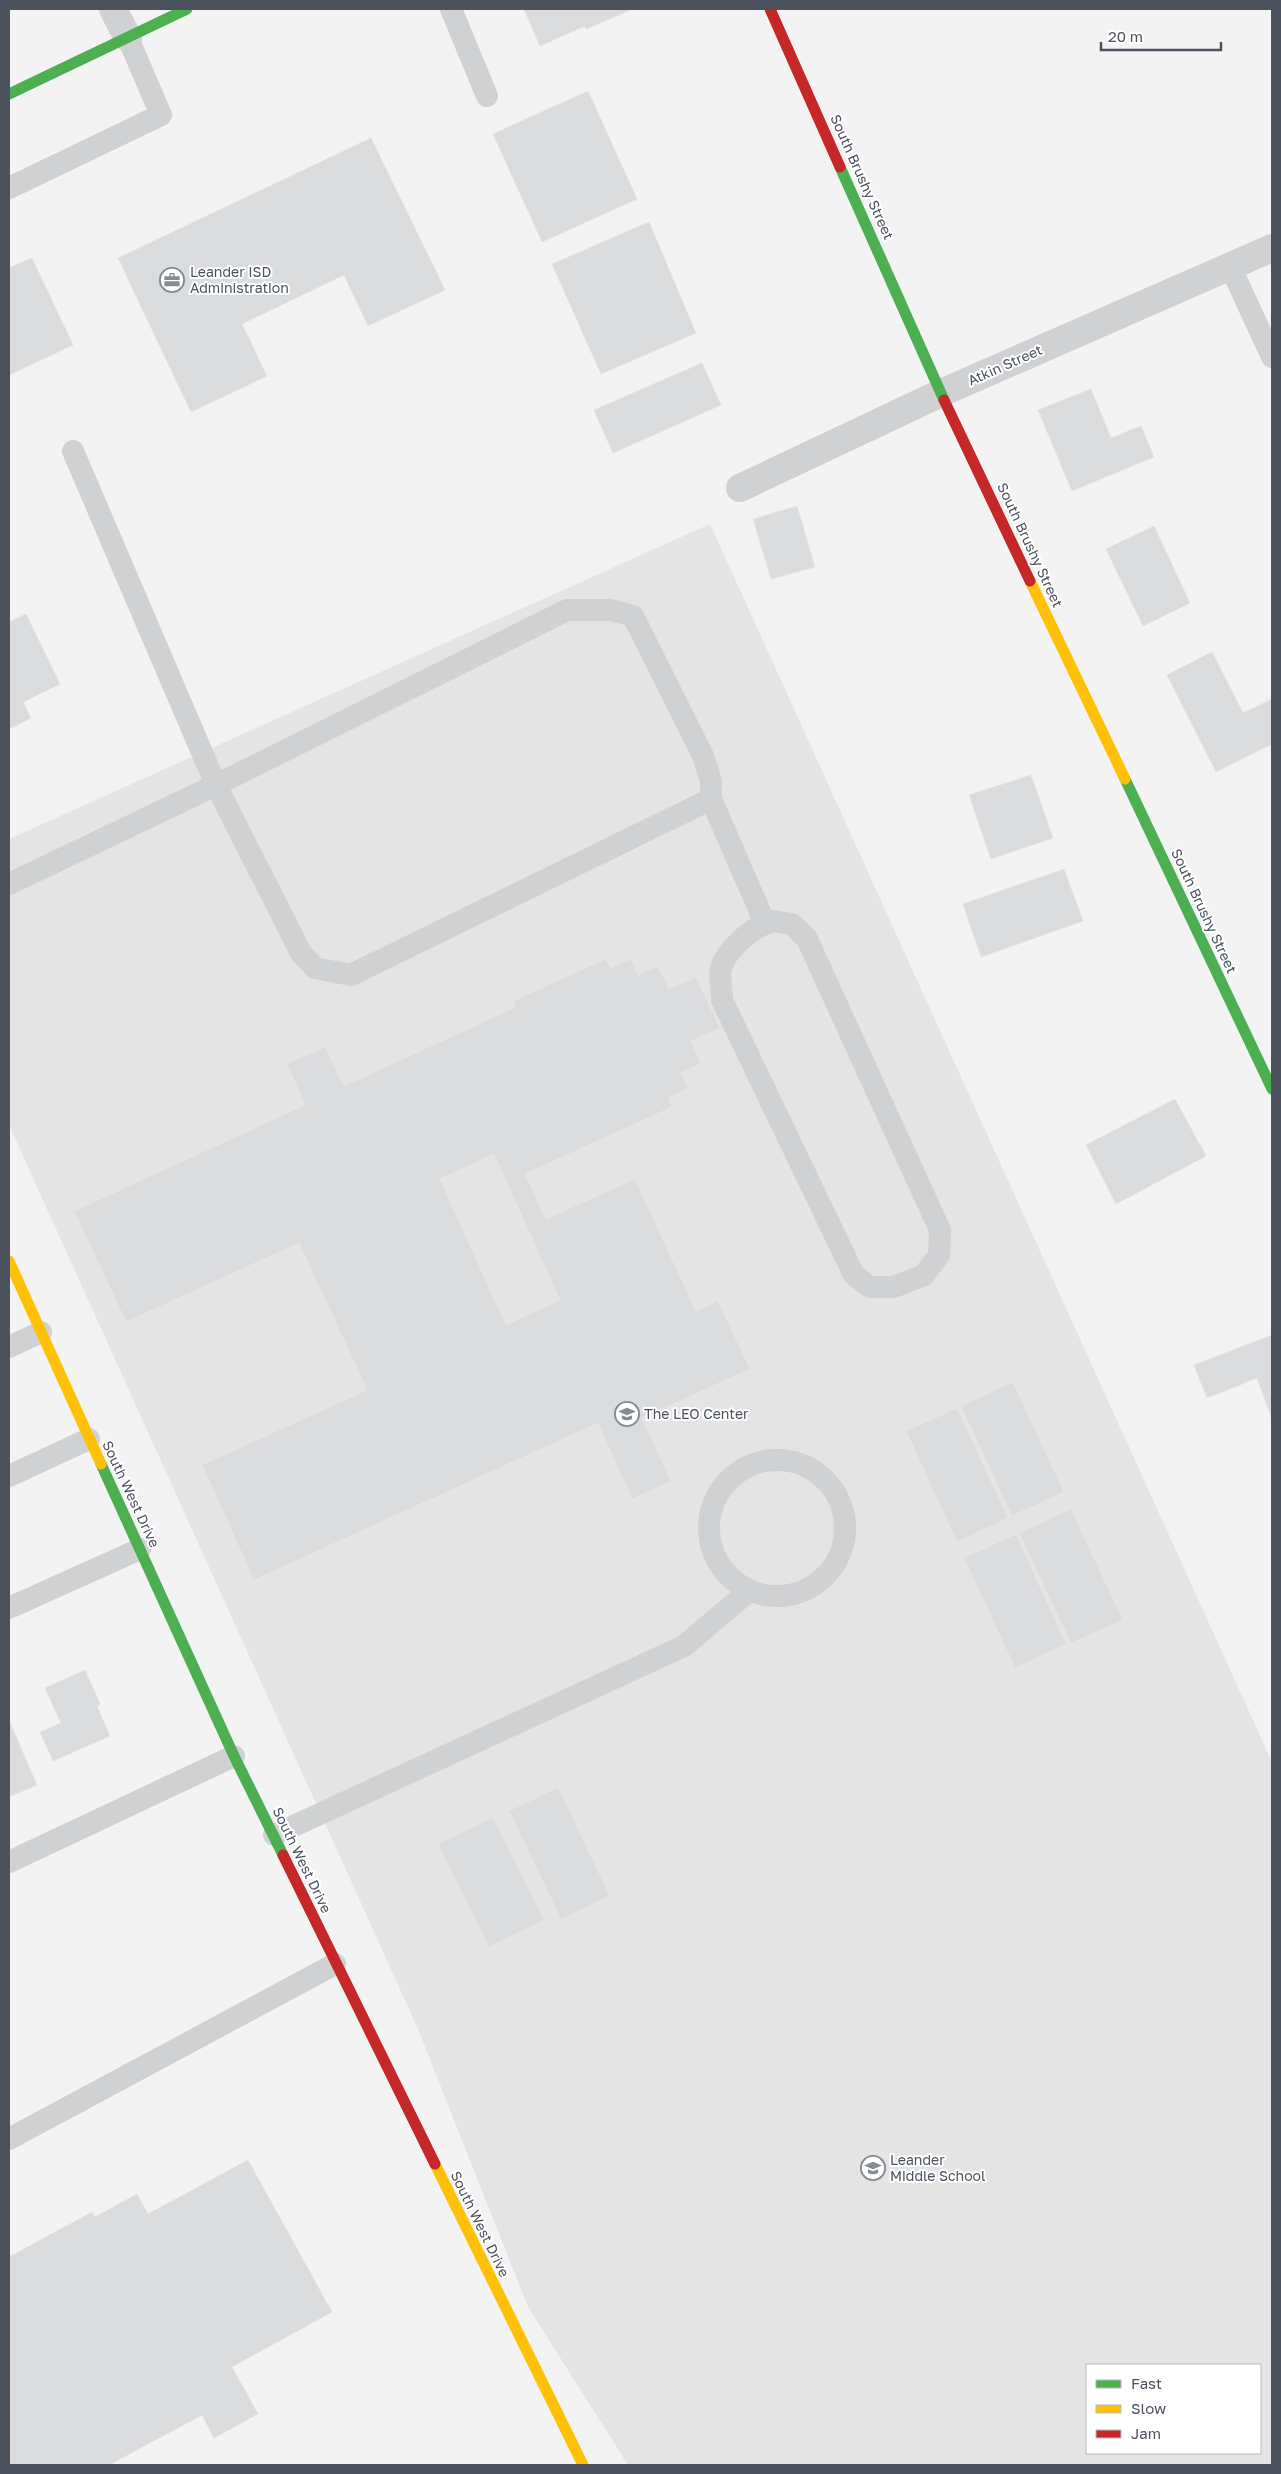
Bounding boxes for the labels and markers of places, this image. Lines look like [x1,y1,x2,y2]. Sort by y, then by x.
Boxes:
place label: Leander ISD Administration [190,263,289,296]
office icon: Leander ISD Administration [159,267,185,293]
school or university icon: The LEO Center [614,1401,640,1427]
place label: The LEO Center [644,1405,749,1422]
place label: Leander Middle School [890,2151,985,2184]
school or university icon: Leander Middle School [860,2155,886,2181]

